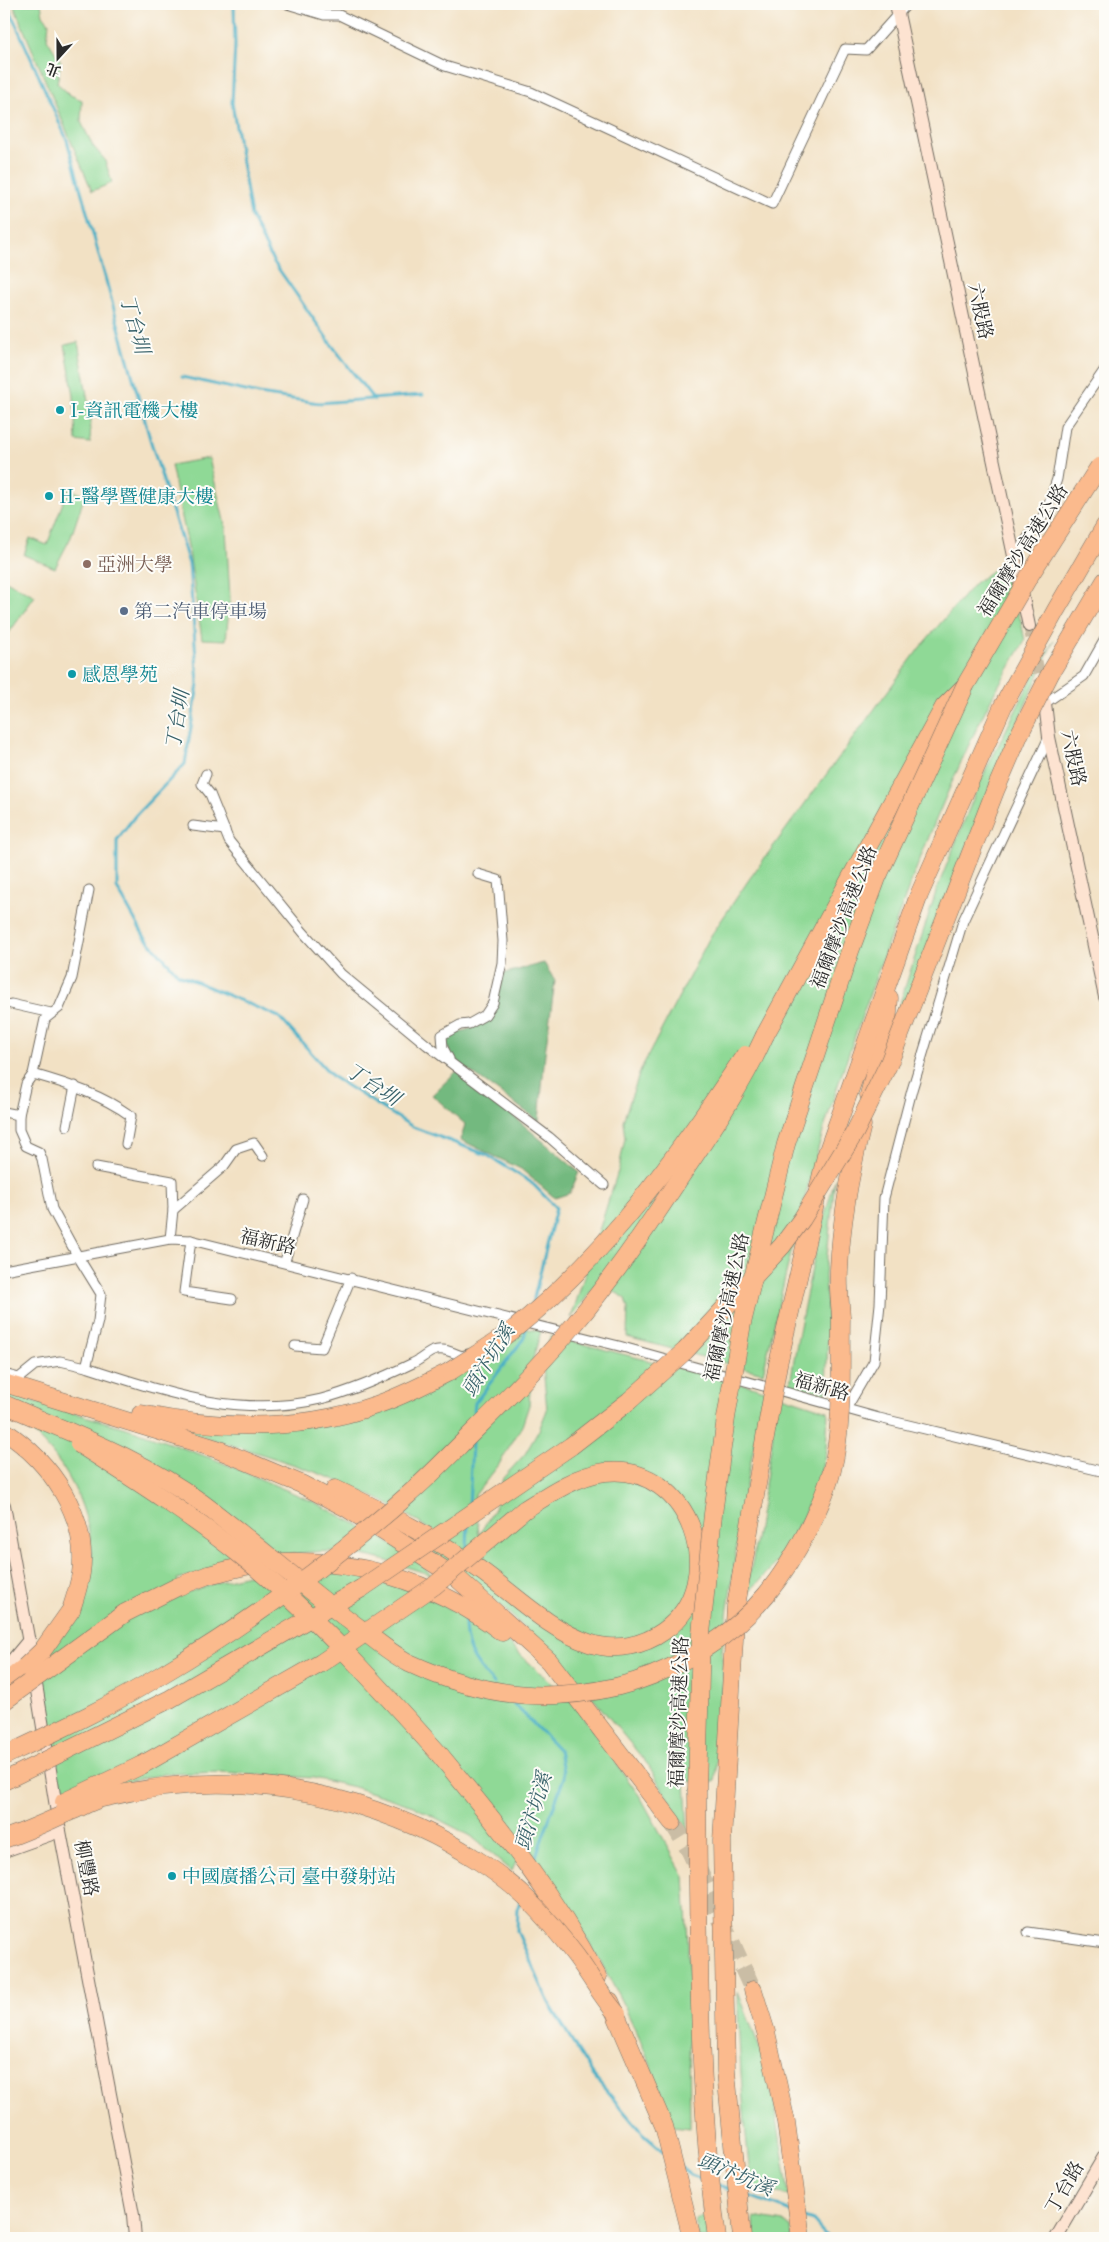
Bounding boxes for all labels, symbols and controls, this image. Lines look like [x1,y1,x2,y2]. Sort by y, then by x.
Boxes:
north arrow [32,32,82,82]
text: 北 [44,60,63,79]
street label: 六股路 [963,281,996,341]
water label: 丁台圳 [115,292,154,359]
place label: I-資訊電機大樓 [70,400,199,422]
marker: I-資訊電機大樓 [54,404,66,416]
street label: 福爾摩沙高速公路 [973,480,1072,621]
place label: H-醫學暨健康大樓 [59,486,214,508]
marker: H-醫學暨健康大樓 [43,490,55,502]
place label: 亞洲大學 [97,554,173,576]
marker: 亞洲大學 [81,558,93,570]
place label: 第二汽車停車場 [134,601,267,623]
marker: 第二汽車停車場 [118,605,130,617]
place label: 感恩學苑 [82,665,158,686]
marker: 感恩學苑 [66,668,78,680]
water label: 丁台圳 [162,686,194,752]
street label: 六股路 [1056,728,1089,788]
street label: 福爾摩沙高速公路 [806,842,881,992]
water label: 丁台圳 [341,1059,406,1112]
street label: 福新路 [238,1226,298,1259]
street label: 福爾摩沙高速公路 [700,1231,754,1384]
water label: 頭汴坑溪 [458,1319,520,1400]
street label: 福新路 [791,1369,852,1405]
street label: 福爾摩沙高速公路 [665,1636,693,1788]
water label: 頭汴坑溪 [512,1768,557,1853]
street label: 柳豐路 [70,1838,102,1898]
place label: 中國廣播公司 臺中發射站 [182,1866,396,1888]
marker: 中國廣播公司 臺中發射站 [166,1870,178,1882]
water label: 頭汴坑溪 [694,2149,779,2201]
street label: 丁台路 [1042,2158,1089,2218]

